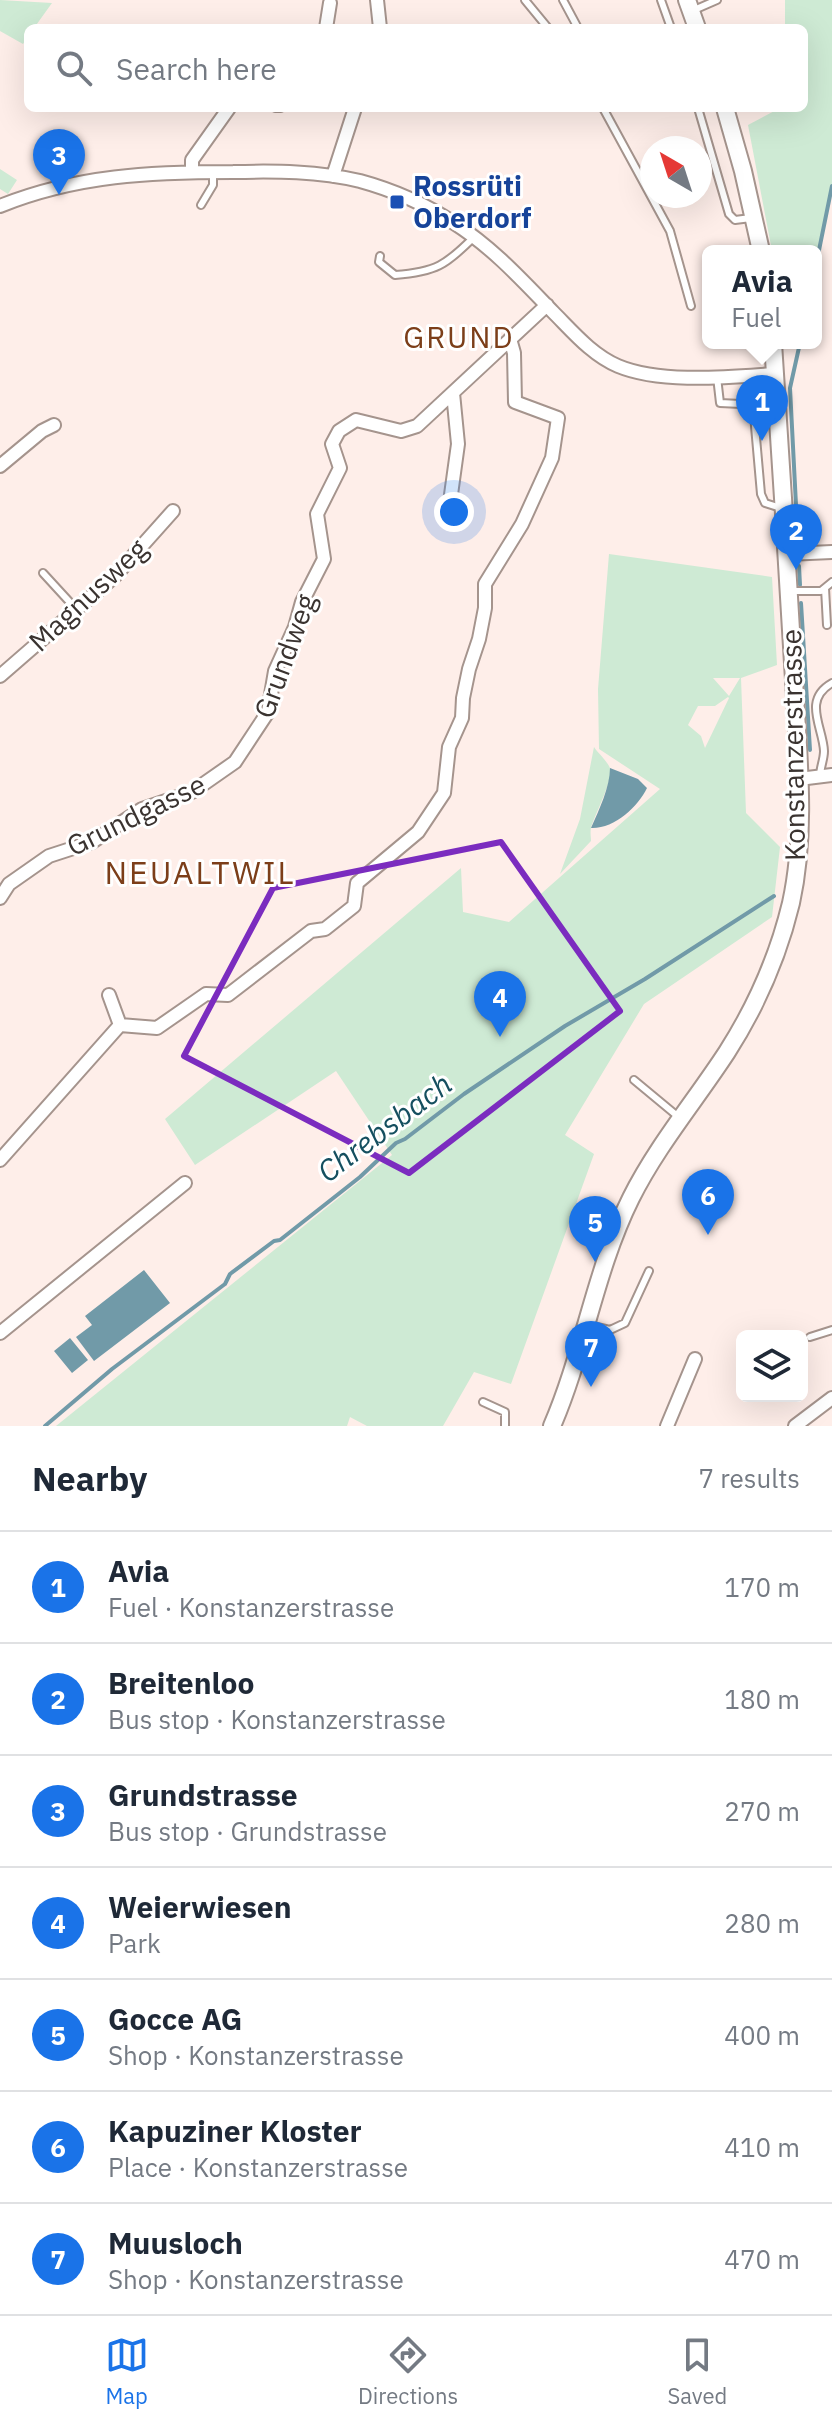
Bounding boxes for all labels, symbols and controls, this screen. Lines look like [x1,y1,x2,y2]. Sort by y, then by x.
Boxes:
search box [24,24,808,112]
icon: search [52,46,96,90]
text: Search here [116,49,277,88]
pin: 3 [33,129,85,195]
north arrow [640,136,712,208]
place label: Rossrüti Oberdorf [413,167,531,236]
marker: Rossrüti Oberdorf [388,193,406,211]
popup [702,245,822,349]
text: Avia [731,261,793,300]
text: Fuel [731,300,781,334]
district label: GRUND [403,317,515,356]
pin: 1 [736,375,788,441]
your location [434,492,474,532]
pin: 2 [770,504,822,570]
street label: Magnusweg [20,530,155,659]
street label: Grundweg [245,589,324,723]
street label: Konstanzerstrasse [772,629,813,861]
street label: Grundgasse [60,765,211,864]
district label: NEUALTWIL [105,851,296,893]
pin: 4 [474,971,526,1037]
water label: Chrebsbach [309,1063,459,1190]
pin: 6 [682,1169,734,1235]
pin: 5 [569,1196,621,1262]
pin: 7 [565,1321,617,1387]
map controls [736,1330,808,1402]
button: layers [736,1330,808,1402]
text: Nearby [32,1456,147,1500]
text: 7 results [698,1461,800,1495]
text: Avia [108,1551,169,1590]
text: 1 [50,1570,66,1604]
text: 170 m [724,1570,800,1604]
text: Fuel · Konstanzerstrasse [108,1590,394,1624]
text: Breitenloo [108,1663,254,1702]
text: 2 [50,1682,66,1716]
text: 180 m [724,1682,800,1716]
text: Bus stop · Konstanzerstrasse [108,1702,446,1736]
text: Grundstrasse [108,1775,298,1814]
text: 3 [50,1794,66,1828]
text: 270 m [724,1794,800,1828]
text: Bus stop · Grundstrasse [108,1814,387,1848]
text: Weierwiesen [108,1887,292,1926]
text: 4 [50,1906,66,1940]
text: 280 m [724,1906,800,1940]
text: Park [108,1926,161,1960]
text: Gocce AG [108,1999,242,2038]
text: 5 [50,2018,66,2052]
text: 400 m [724,2018,800,2052]
text: Shop · Konstanzerstrasse [108,2038,404,2072]
text: Kapuziner Kloster [108,2111,362,2150]
text: 6 [50,2130,66,2164]
text: 410 m [724,2130,800,2164]
text: Place · Konstanzerstrasse [108,2150,408,2184]
text: Muusloch [108,2223,243,2262]
text: 7 [50,2242,66,2276]
text: 470 m [724,2242,800,2276]
text: Shop · Konstanzerstrasse [108,2262,404,2296]
tab: Map [105,2333,149,2410]
tab: Directions [358,2333,458,2410]
tab: Saved [667,2333,727,2410]

